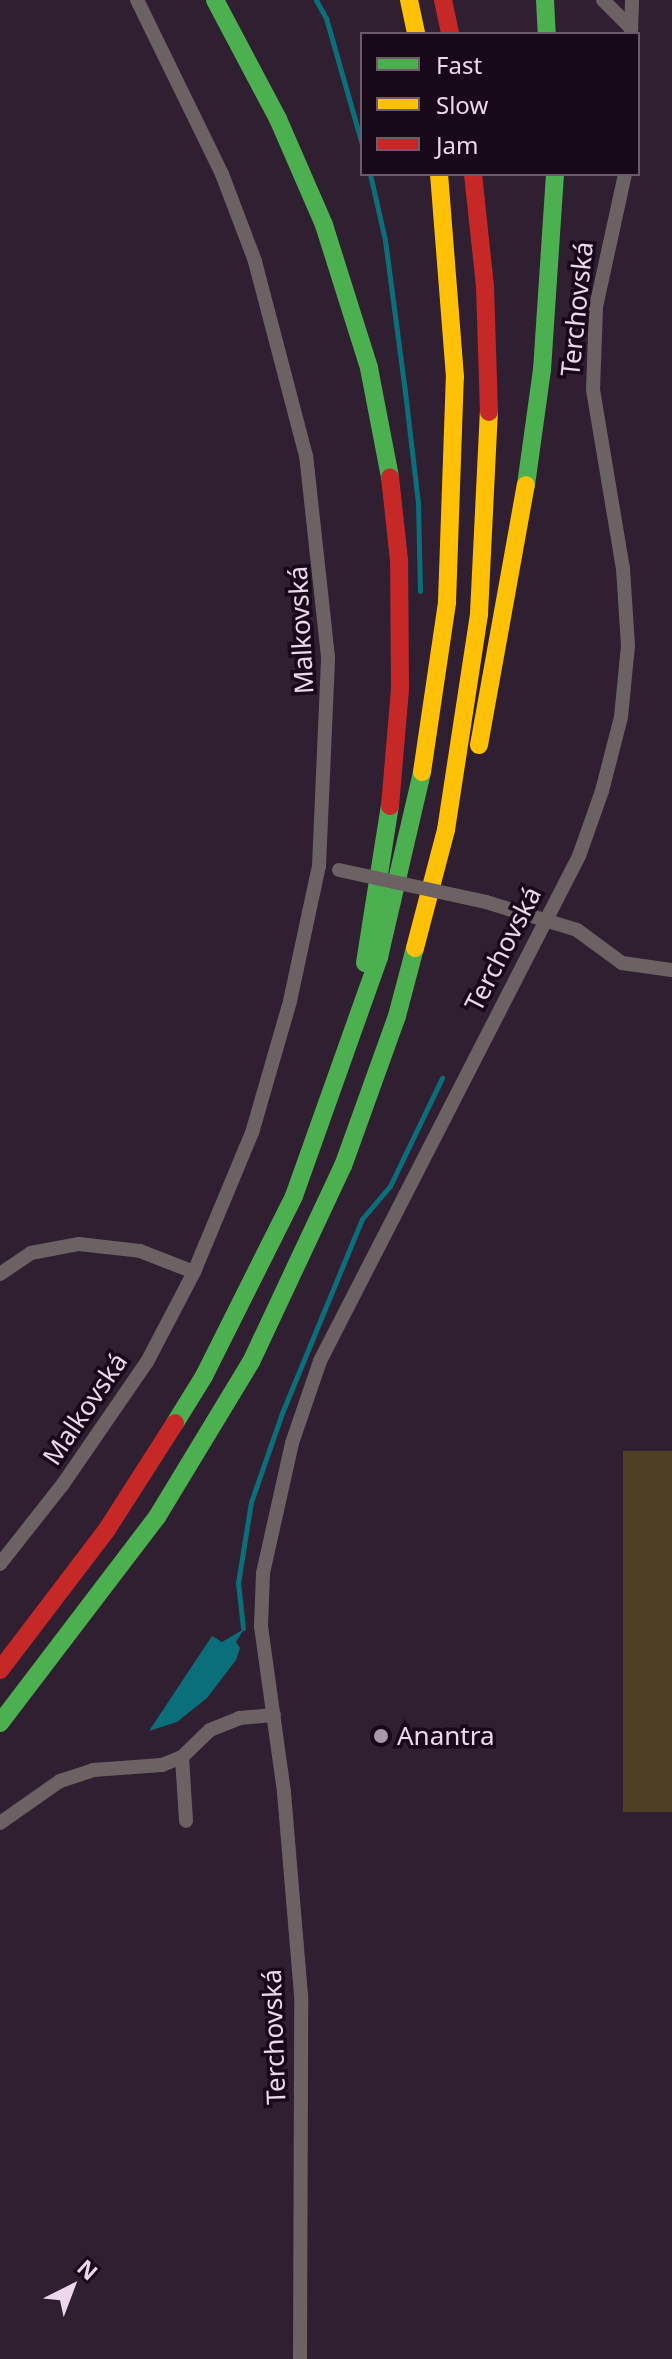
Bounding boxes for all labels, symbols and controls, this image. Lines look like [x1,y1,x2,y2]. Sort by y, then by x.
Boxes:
legend [360,32,640,176]
text: Fast [436,48,482,81]
text: Slow [436,88,488,121]
text: Jam [436,128,478,161]
street label: Terchovská [554,240,600,378]
street label: Malkovská [282,565,320,695]
street label: Terchovská [458,882,548,1016]
street label: Malkovská [36,1347,134,1471]
place label: Anantra [397,1720,495,1752]
marker: Anantra [372,1727,390,1745]
street label: Terchovská [256,1969,292,2105]
north arrow [32,2247,112,2327]
text: N [71,2252,105,2286]

